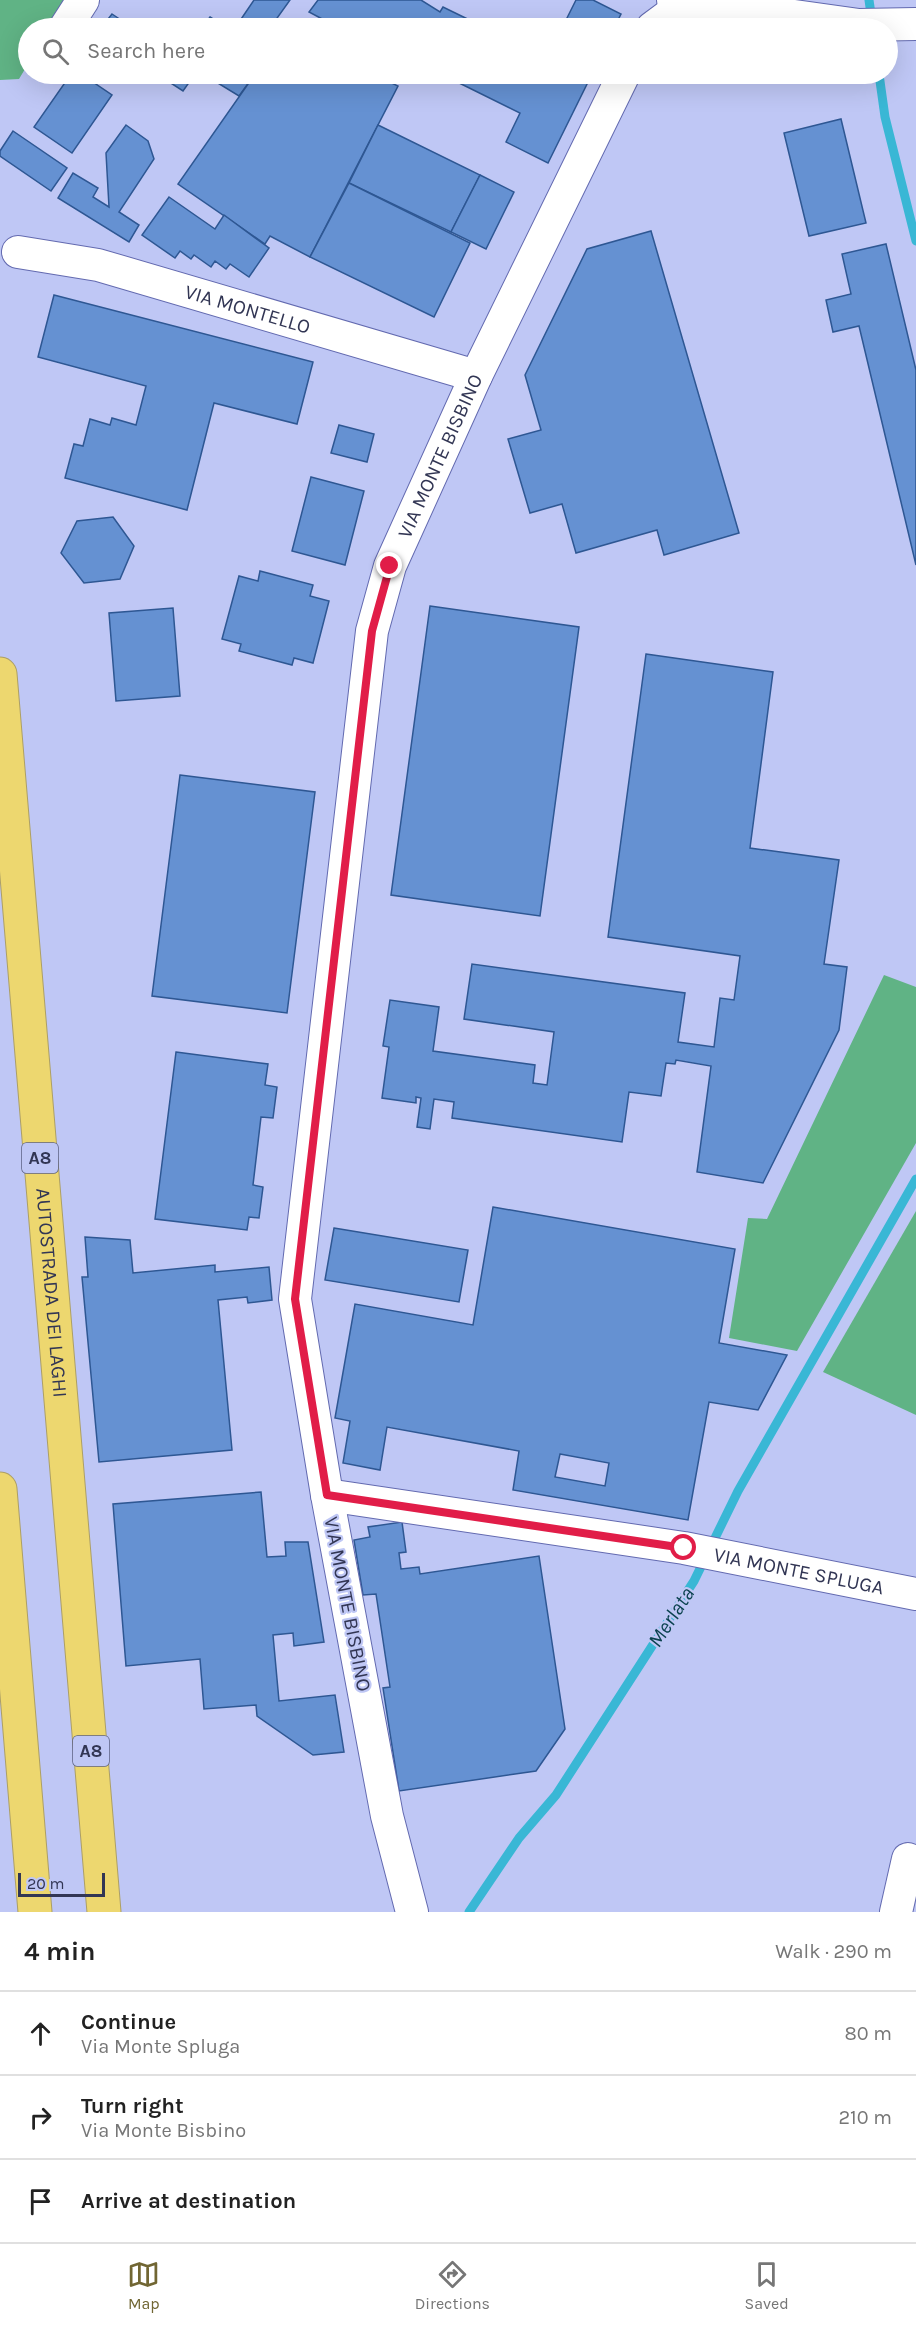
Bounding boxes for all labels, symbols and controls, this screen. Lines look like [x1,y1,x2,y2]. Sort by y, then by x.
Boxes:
search box [18,18,898,84]
icon: search [39,35,72,68]
text: Search here [87,38,205,64]
street label: VIA MONTELLO [182,280,313,339]
street label: VIA MONTE BISBINO [393,371,487,542]
route end [376,552,402,578]
road number: A8 [22,1143,58,1173]
street label: AUTOSTRADA DEI LAGHI [31,1187,72,1399]
street label: VIA MONTE BISBINO [319,1515,376,1693]
route start [670,1534,696,1560]
street label: VIA MONTE SPLUGA [712,1543,886,1599]
water label: Merlata [643,1583,699,1651]
road number: A8 [73,1736,109,1766]
scale bar [18,1870,105,1898]
text: 20 m [27,1874,65,1893]
text: 4 min [24,1936,95,1967]
text: Walk · 290 m [775,1940,892,1963]
text: Continue [81,2009,176,2035]
icon: ahead [24,2017,57,2050]
text: 80 m [844,2022,892,2045]
text: Via Monte Spluga [81,2035,240,2058]
text: Turn right [81,2093,184,2119]
icon: right [24,2101,57,2134]
text: 210 m [838,2106,892,2129]
text: Via Monte Bisbino [81,2119,246,2142]
icon: arrive [24,2185,57,2218]
text: Arrive at destination [81,2188,296,2214]
tab: Map [127,2258,160,2313]
tab: Directions [415,2258,490,2313]
tab: Saved [745,2258,789,2313]

